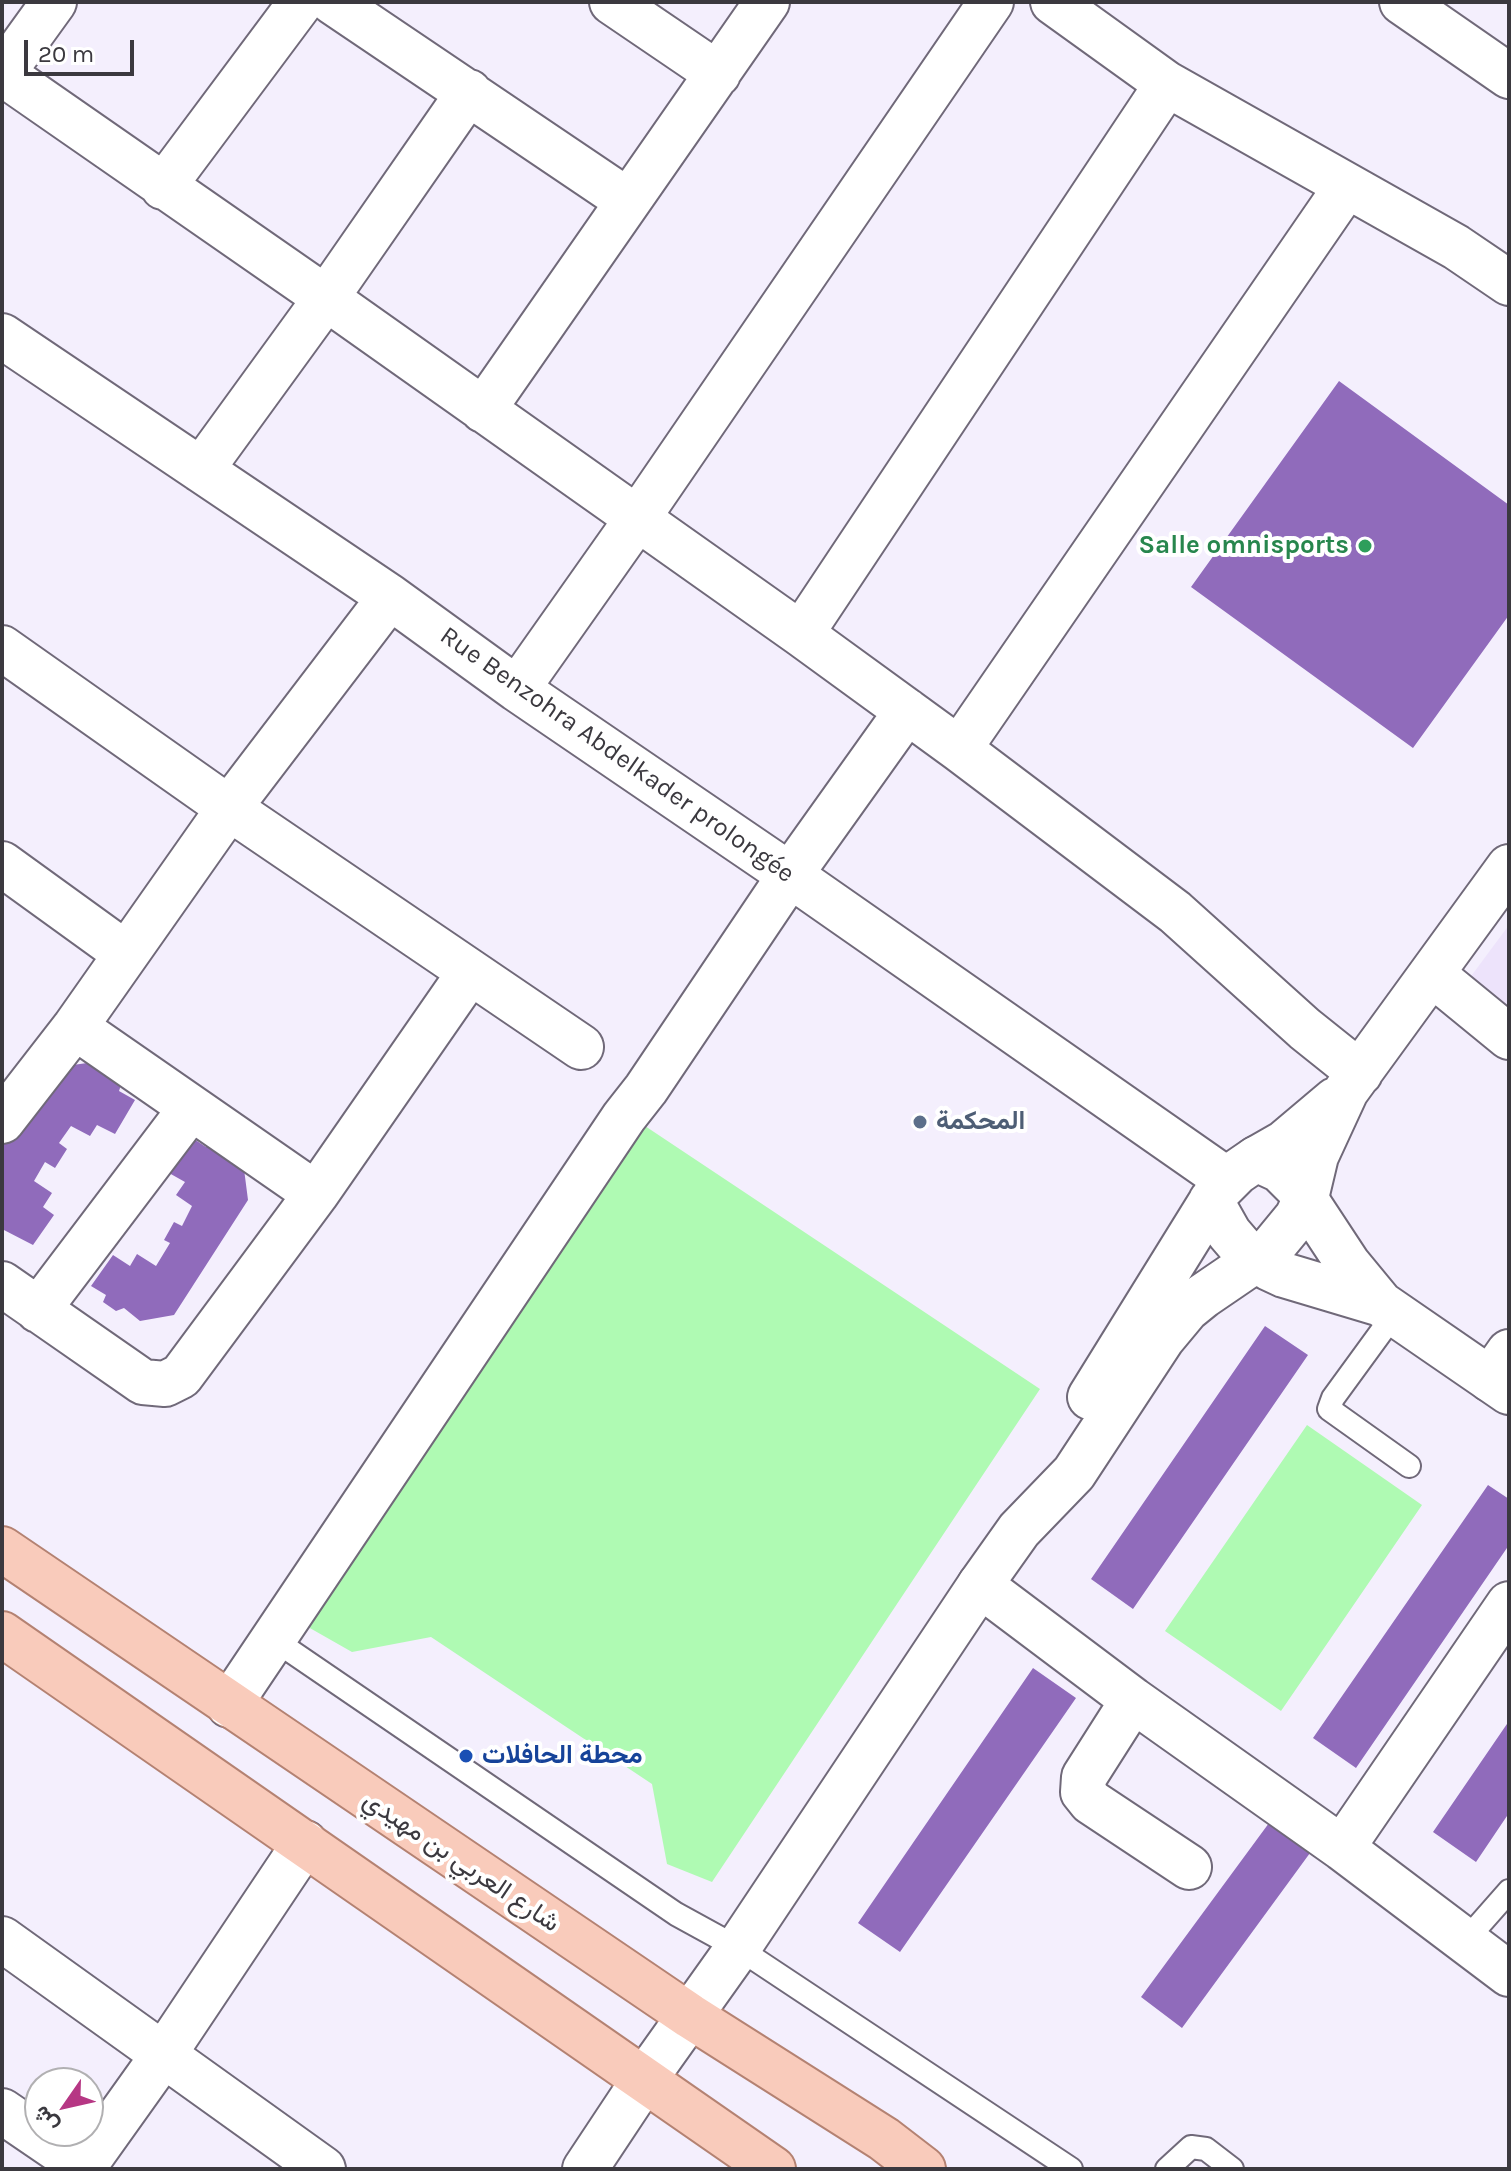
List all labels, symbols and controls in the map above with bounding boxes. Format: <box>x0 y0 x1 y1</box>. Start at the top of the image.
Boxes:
scale bar <box>28 24 138 74</box>
text: 20 m <box>38 40 94 68</box>
place label: Salle omnisports <box>1138 530 1349 562</box>
marker: Salle omnisports <box>1356 537 1374 555</box>
street label: Rue Benzohra Abdelkader prolongée <box>434 620 800 890</box>
place label: المحكمة <box>936 1106 1025 1138</box>
marker: المحكمة <box>911 1113 929 1131</box>
place label: محطة الحافلات <box>482 1740 643 1772</box>
marker: محطة الحافلات <box>457 1747 475 1765</box>
street label: شارع العربي بن مهيدي <box>357 1785 565 1939</box>
north arrow <box>24 2067 104 2147</box>
text: ش <box>28 2101 64 2138</box>

